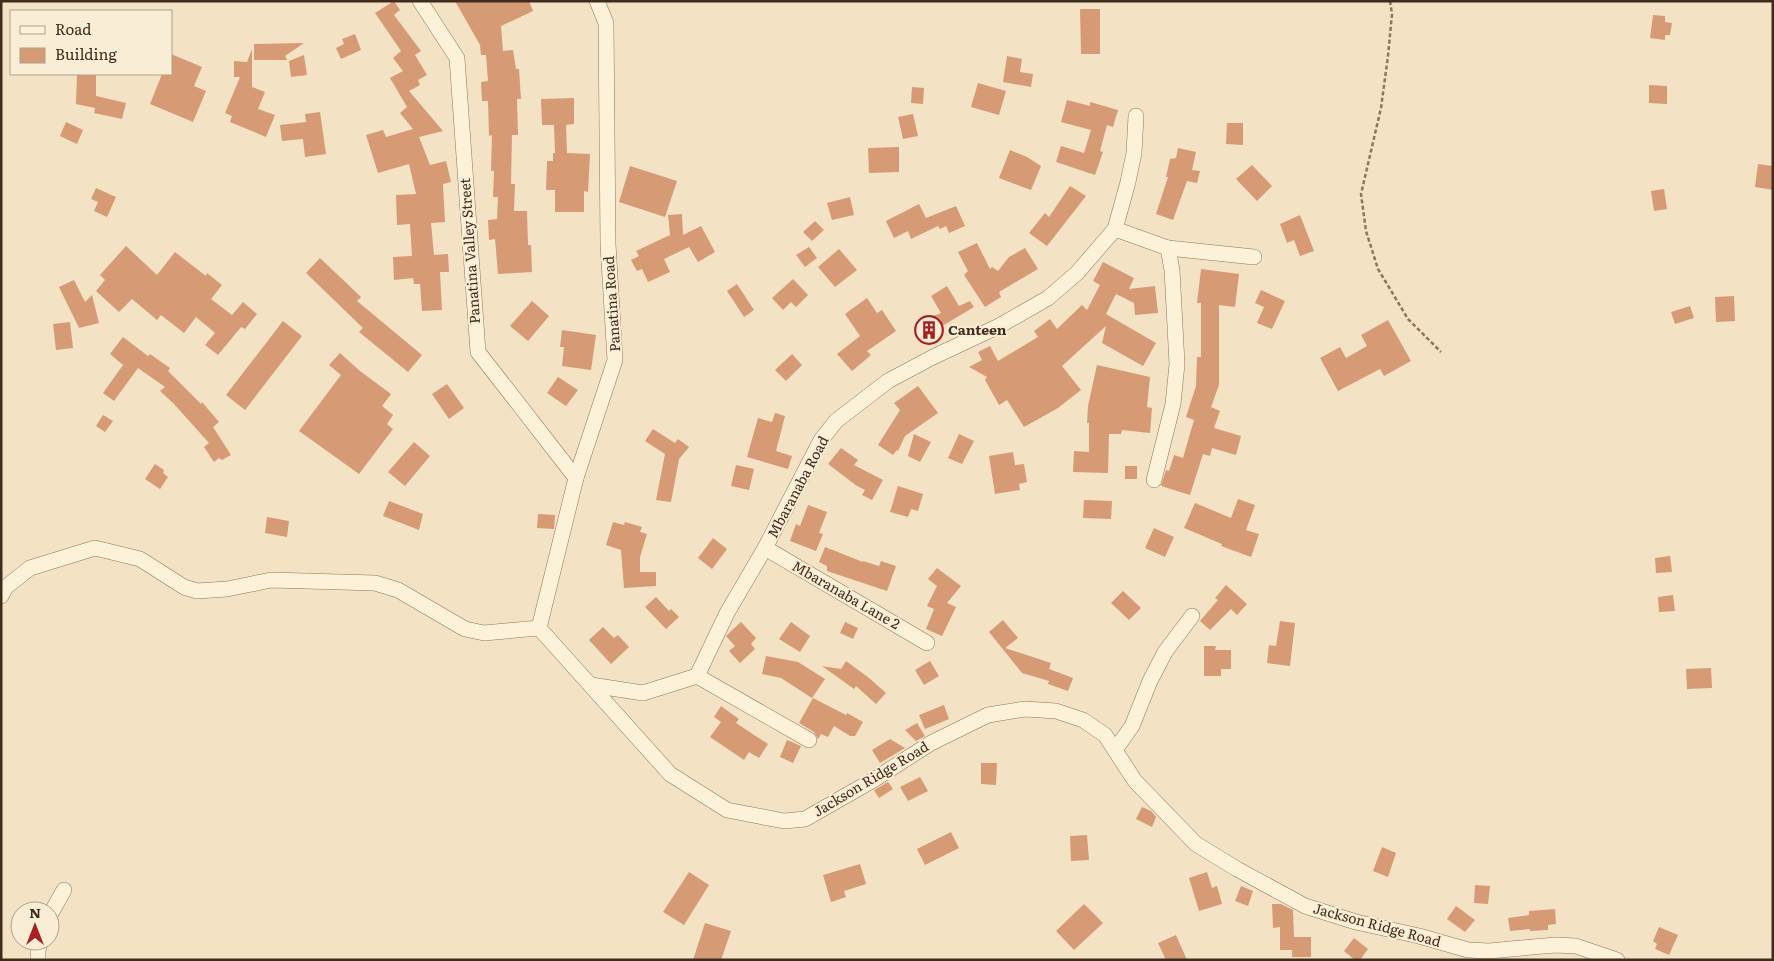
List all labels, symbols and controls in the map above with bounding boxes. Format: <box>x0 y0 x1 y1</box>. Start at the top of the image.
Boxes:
legend <box>10 10 172 75</box>
text: Road <box>55 17 91 40</box>
text: Building <box>55 42 117 65</box>
street label: Panatina Valley Street <box>454 177 484 325</box>
street label: Panatina Road <box>598 255 624 353</box>
building icon: Canteen <box>914 315 944 345</box>
place label: Canteen <box>948 319 1007 339</box>
street label: Mbaranaba Road <box>762 432 833 541</box>
street label: Mbaranaba Lane 2 <box>789 555 904 633</box>
street label: Jackson Ridge Road <box>809 735 932 821</box>
street label: Jackson Ridge Road <box>1311 897 1444 951</box>
north arrow <box>10 901 60 951</box>
text: N <box>29 902 41 922</box>

